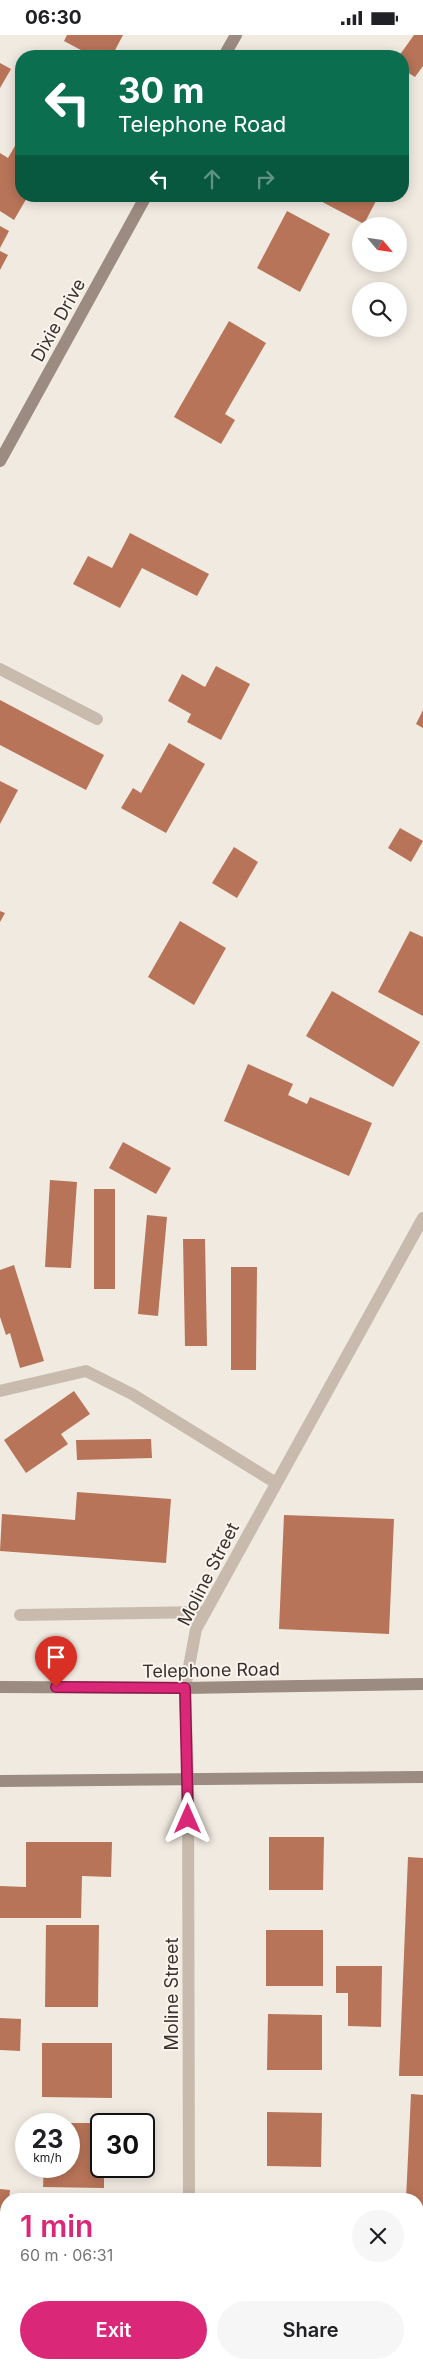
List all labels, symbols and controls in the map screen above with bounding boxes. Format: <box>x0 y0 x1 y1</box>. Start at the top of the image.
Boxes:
text: 06:30 <box>25 6 82 29</box>
text: 30 m <box>118 69 204 111</box>
icon: left <box>35 70 100 135</box>
text: Telephone Road <box>118 111 286 137</box>
icon: left <box>145 165 173 193</box>
icon: ahead <box>198 165 226 193</box>
icon: right <box>251 165 279 193</box>
north arrow <box>352 217 408 273</box>
map controls <box>352 217 407 337</box>
street label: Dixie Drive <box>27 275 89 365</box>
button: search <box>352 282 407 337</box>
street label: Moline Street <box>173 1519 243 1629</box>
pin <box>35 1636 77 1687</box>
icon: arrive <box>42 1643 70 1671</box>
street label: Telephone Road <box>142 1658 280 1682</box>
position arrow <box>161 1792 213 1844</box>
street label: Moline Street <box>161 1938 182 2050</box>
speed limit sign: 30 <box>90 2113 155 2178</box>
text: 23 <box>32 2124 63 2154</box>
text: km/h <box>33 2150 62 2165</box>
text: 1 min <box>20 2208 93 2244</box>
button: close <box>352 2210 404 2262</box>
text: 60 m · 06:31 <box>20 2245 113 2265</box>
button: Exit <box>20 2301 207 2359</box>
button: Share <box>217 2301 404 2359</box>

